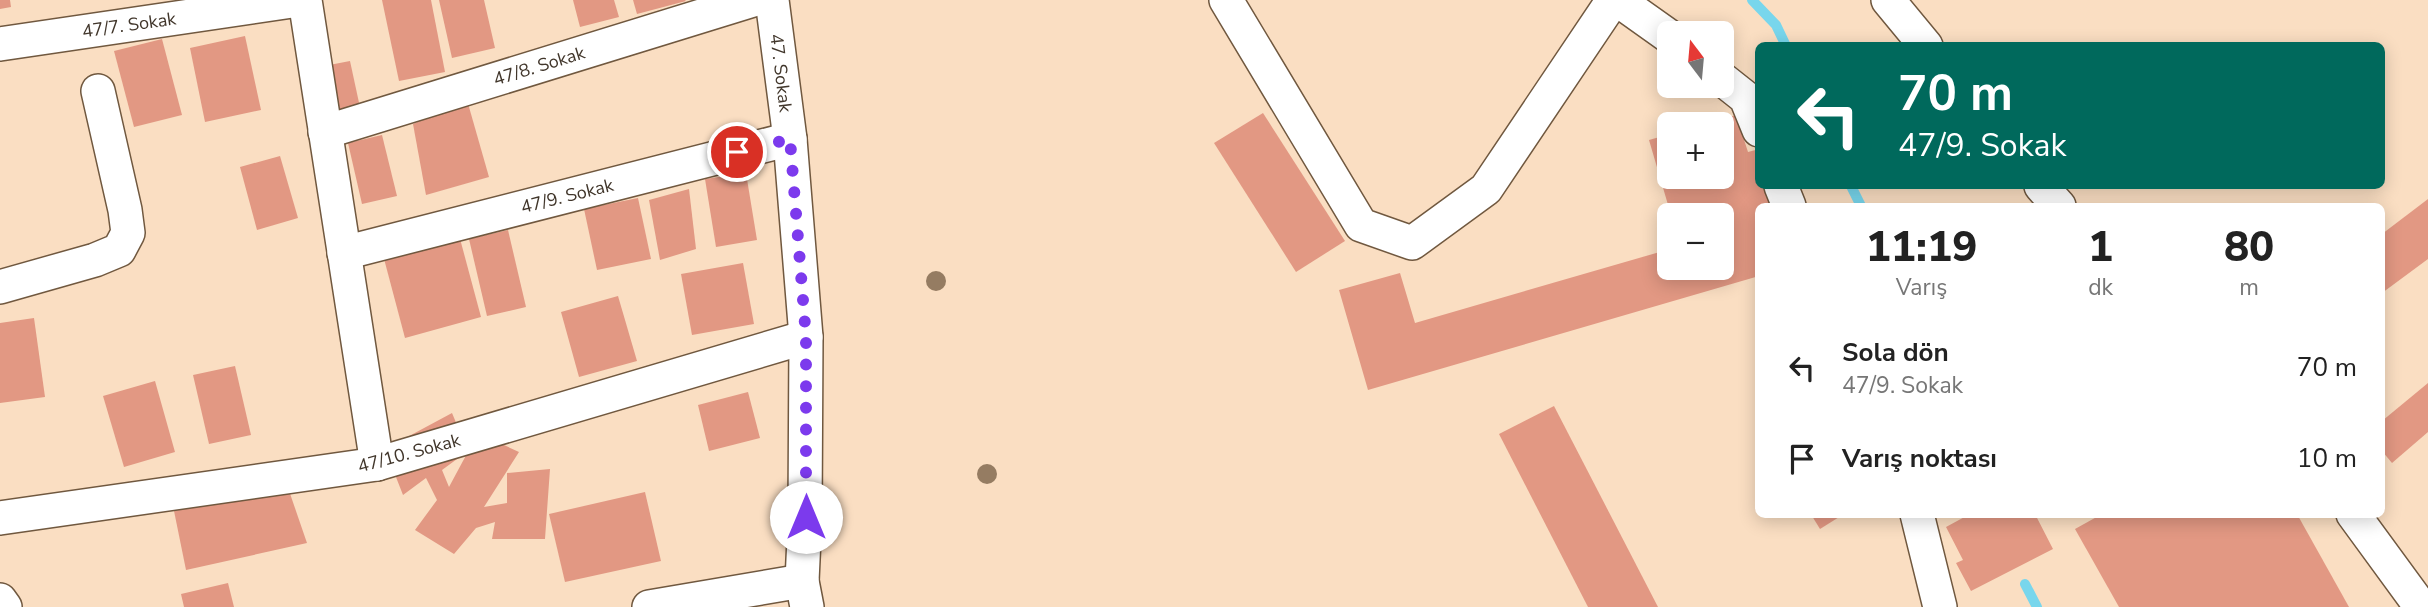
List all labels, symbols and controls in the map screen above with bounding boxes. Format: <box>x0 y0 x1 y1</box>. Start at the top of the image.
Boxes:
street label: 47/7. Sokak <box>80 6 179 43</box>
north arrow <box>1657 21 1734 98</box>
map controls <box>1657 21 1734 280</box>
street label: 47. Sokak <box>764 32 798 115</box>
street label: 47/8. Sokak <box>490 40 589 91</box>
text: 70 m <box>1898 60 2013 127</box>
icon: left <box>1783 70 1874 161</box>
button: + <box>1657 112 1734 189</box>
pin <box>707 122 767 182</box>
text: 47/9. Sokak <box>1898 124 2066 167</box>
icon: arrive <box>718 133 756 171</box>
street label: 47/9. Sokak <box>518 173 617 219</box>
button: − <box>1657 203 1734 280</box>
text: 11:19 <box>1866 219 1977 276</box>
text: 1 <box>2088 219 2113 276</box>
text: 80 <box>2224 219 2274 276</box>
text: Varış <box>1896 272 1947 303</box>
text: dk <box>2088 272 2113 303</box>
text: m <box>2239 272 2259 303</box>
text: Sola dön <box>1842 335 1949 370</box>
icon: left <box>1783 349 1821 387</box>
text: 70 m <box>2297 350 2357 385</box>
text: 47/9. Sokak <box>1842 370 1963 401</box>
street label: 47/10. Sokak <box>355 427 464 478</box>
icon: arrive <box>1783 440 1821 478</box>
text: Varış noktası <box>1842 441 1997 476</box>
text: 10 m <box>2297 441 2357 476</box>
position arrow <box>769 480 843 554</box>

